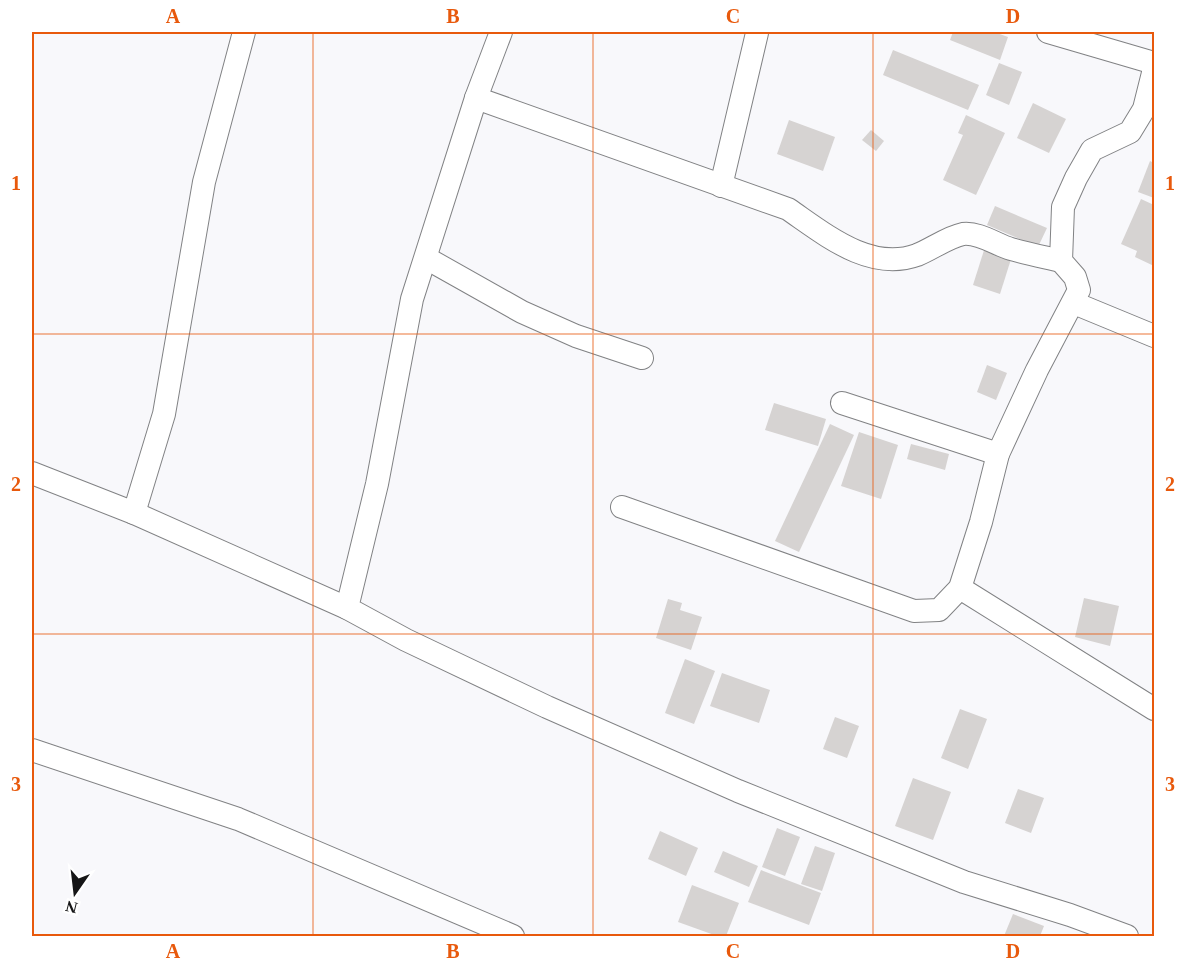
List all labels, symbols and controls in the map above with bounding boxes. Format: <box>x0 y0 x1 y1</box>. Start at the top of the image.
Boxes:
text: A <box>166 5 181 27</box>
text: B <box>446 5 460 27</box>
text: C <box>726 5 740 27</box>
text: D <box>1006 5 1020 27</box>
text: 1 <box>11 172 21 194</box>
text: 1 <box>1165 172 1175 194</box>
text: 2 <box>11 473 21 495</box>
text: 2 <box>1165 473 1175 495</box>
text: 3 <box>11 773 21 795</box>
text: 3 <box>1165 773 1175 795</box>
north arrow <box>45 863 105 923</box>
text: N <box>63 897 79 917</box>
text: A <box>166 940 181 962</box>
text: B <box>446 940 460 962</box>
text: C <box>726 940 740 962</box>
text: D <box>1006 940 1020 962</box>

